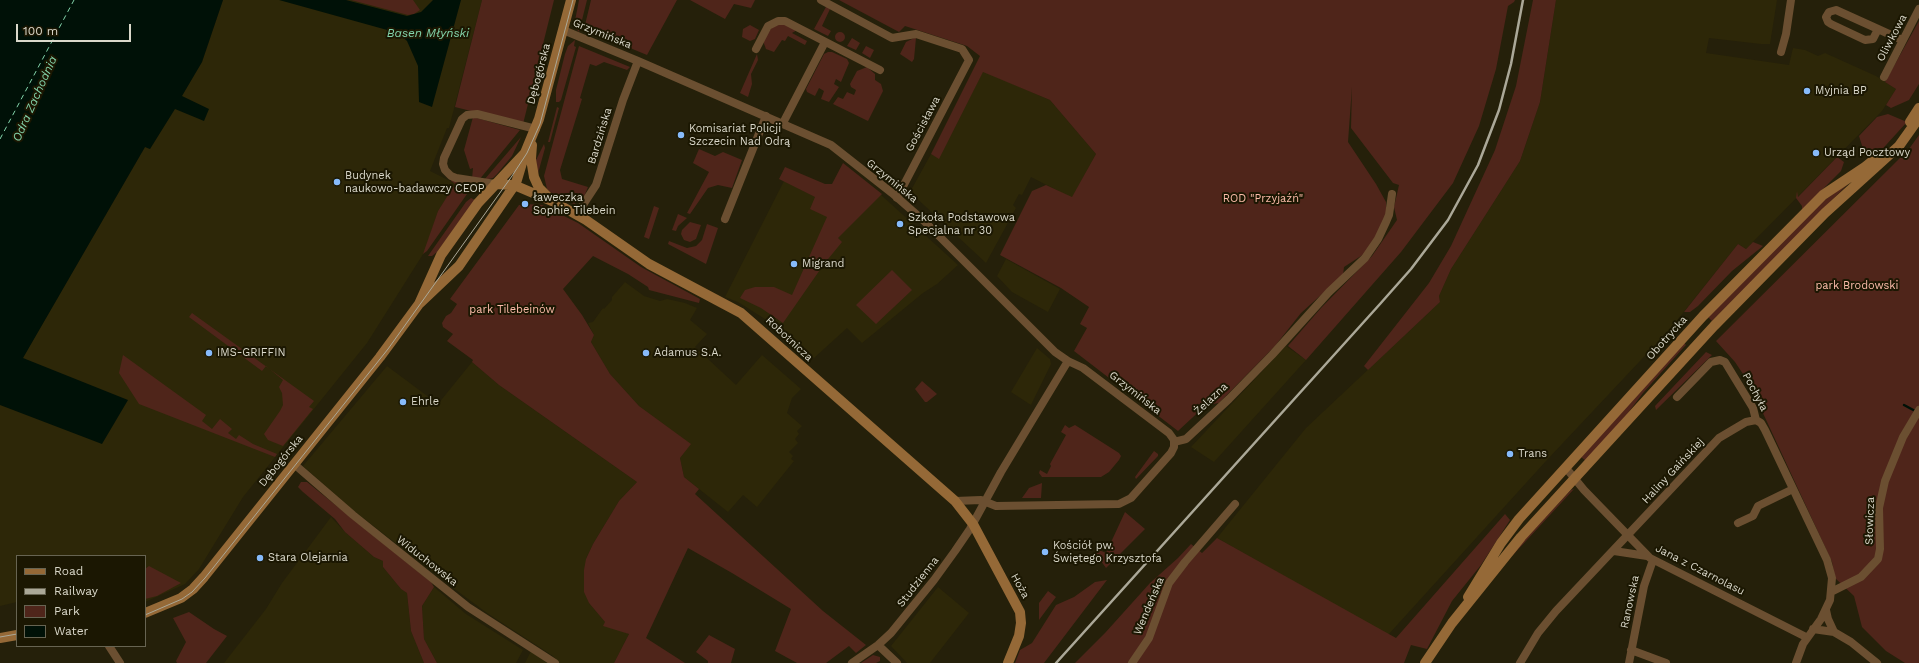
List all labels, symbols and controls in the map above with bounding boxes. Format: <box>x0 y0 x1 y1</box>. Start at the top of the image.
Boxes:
street label: Oliwkowa <box>1874 12 1910 64</box>
scale bar <box>18 16 133 42</box>
street label: Grzymińska <box>571 16 633 52</box>
text: 100 m <box>23 24 58 38</box>
water label: Basen Młyński <box>387 26 469 40</box>
street label: Dębogórska <box>525 42 553 106</box>
water label: Odra Zachodnia <box>10 54 60 144</box>
place label: Myjnia BP <box>1815 84 1867 98</box>
marker: Myjnia BP <box>1802 86 1812 96</box>
street label: Gościsława <box>903 94 943 154</box>
street label: Bardzińska <box>585 106 615 166</box>
place label: Komisariat Policji Szczecin Nad Odrą <box>689 122 790 148</box>
marker: Komisariat Policji Szczecin Nad Odrą <box>676 130 686 140</box>
place label: Urząd Pocztowy <box>1824 146 1910 160</box>
marker: Urząd Pocztowy <box>1811 148 1821 158</box>
street label: Grzymińska <box>864 156 920 206</box>
place label: Budynek naukowo-badawczy CEOP <box>345 169 484 195</box>
marker: Budynek naukowo-badawczy CEOP <box>332 177 342 187</box>
place label: ławeczka Sophie Tilebein <box>533 191 615 217</box>
park label: ROD "Przyjaźń" <box>1223 192 1303 206</box>
marker: ławeczka Sophie Tilebein <box>520 199 530 209</box>
place label: Szkoła Podstawowa Specjalna nr 30 <box>908 211 1015 237</box>
marker: Szkoła Podstawowa Specjalna nr 30 <box>895 219 905 229</box>
place label: Migrand <box>802 257 844 271</box>
marker: Migrand <box>789 259 799 269</box>
park label: park Brodowski <box>1815 279 1899 293</box>
park label: park Tilebeinów <box>469 303 555 317</box>
street label: Obotrycka <box>1644 313 1690 363</box>
street label: Robotnicza <box>763 314 815 364</box>
place label: IMS-GRIFFIN <box>217 346 286 360</box>
place label: Adamus S.A. <box>654 346 721 360</box>
marker: IMS-GRIFFIN <box>204 348 214 358</box>
marker: Adamus S.A. <box>641 348 651 358</box>
street label: Grzymińska <box>1106 369 1164 417</box>
street label: Pochyła <box>1739 370 1771 414</box>
street label: Żelazna <box>1191 380 1231 418</box>
place label: Ehrle <box>411 395 439 409</box>
marker: Ehrle <box>398 397 408 407</box>
street label: Dębogórska <box>256 433 306 489</box>
street label: Haliny Gaińskiej <box>1639 436 1707 506</box>
place label: Trans <box>1518 447 1547 461</box>
marker: Trans <box>1505 449 1515 459</box>
street label: Słowicza <box>1863 497 1877 545</box>
street label: Widuchowska <box>394 533 460 589</box>
place label: Kościół pw. Świętego Krzysztofa <box>1053 539 1162 565</box>
street label: Jana z Czarnolasu <box>1653 542 1747 598</box>
marker: Kościół pw. Świętego Krzysztofa <box>1040 547 1050 557</box>
place label: Stara Olejarnia <box>268 551 348 565</box>
marker: Stara Olejarnia <box>255 553 265 563</box>
street label: Studzienna <box>894 554 942 610</box>
legend <box>16 555 146 647</box>
text: Road <box>54 564 83 578</box>
street label: Hoża <box>1008 571 1032 601</box>
street label: Ranowska <box>1618 574 1642 630</box>
street label: Wendeńska <box>1131 575 1167 637</box>
text: Railway <box>54 584 98 598</box>
text: Park <box>54 604 80 618</box>
text: Water <box>54 624 88 638</box>

